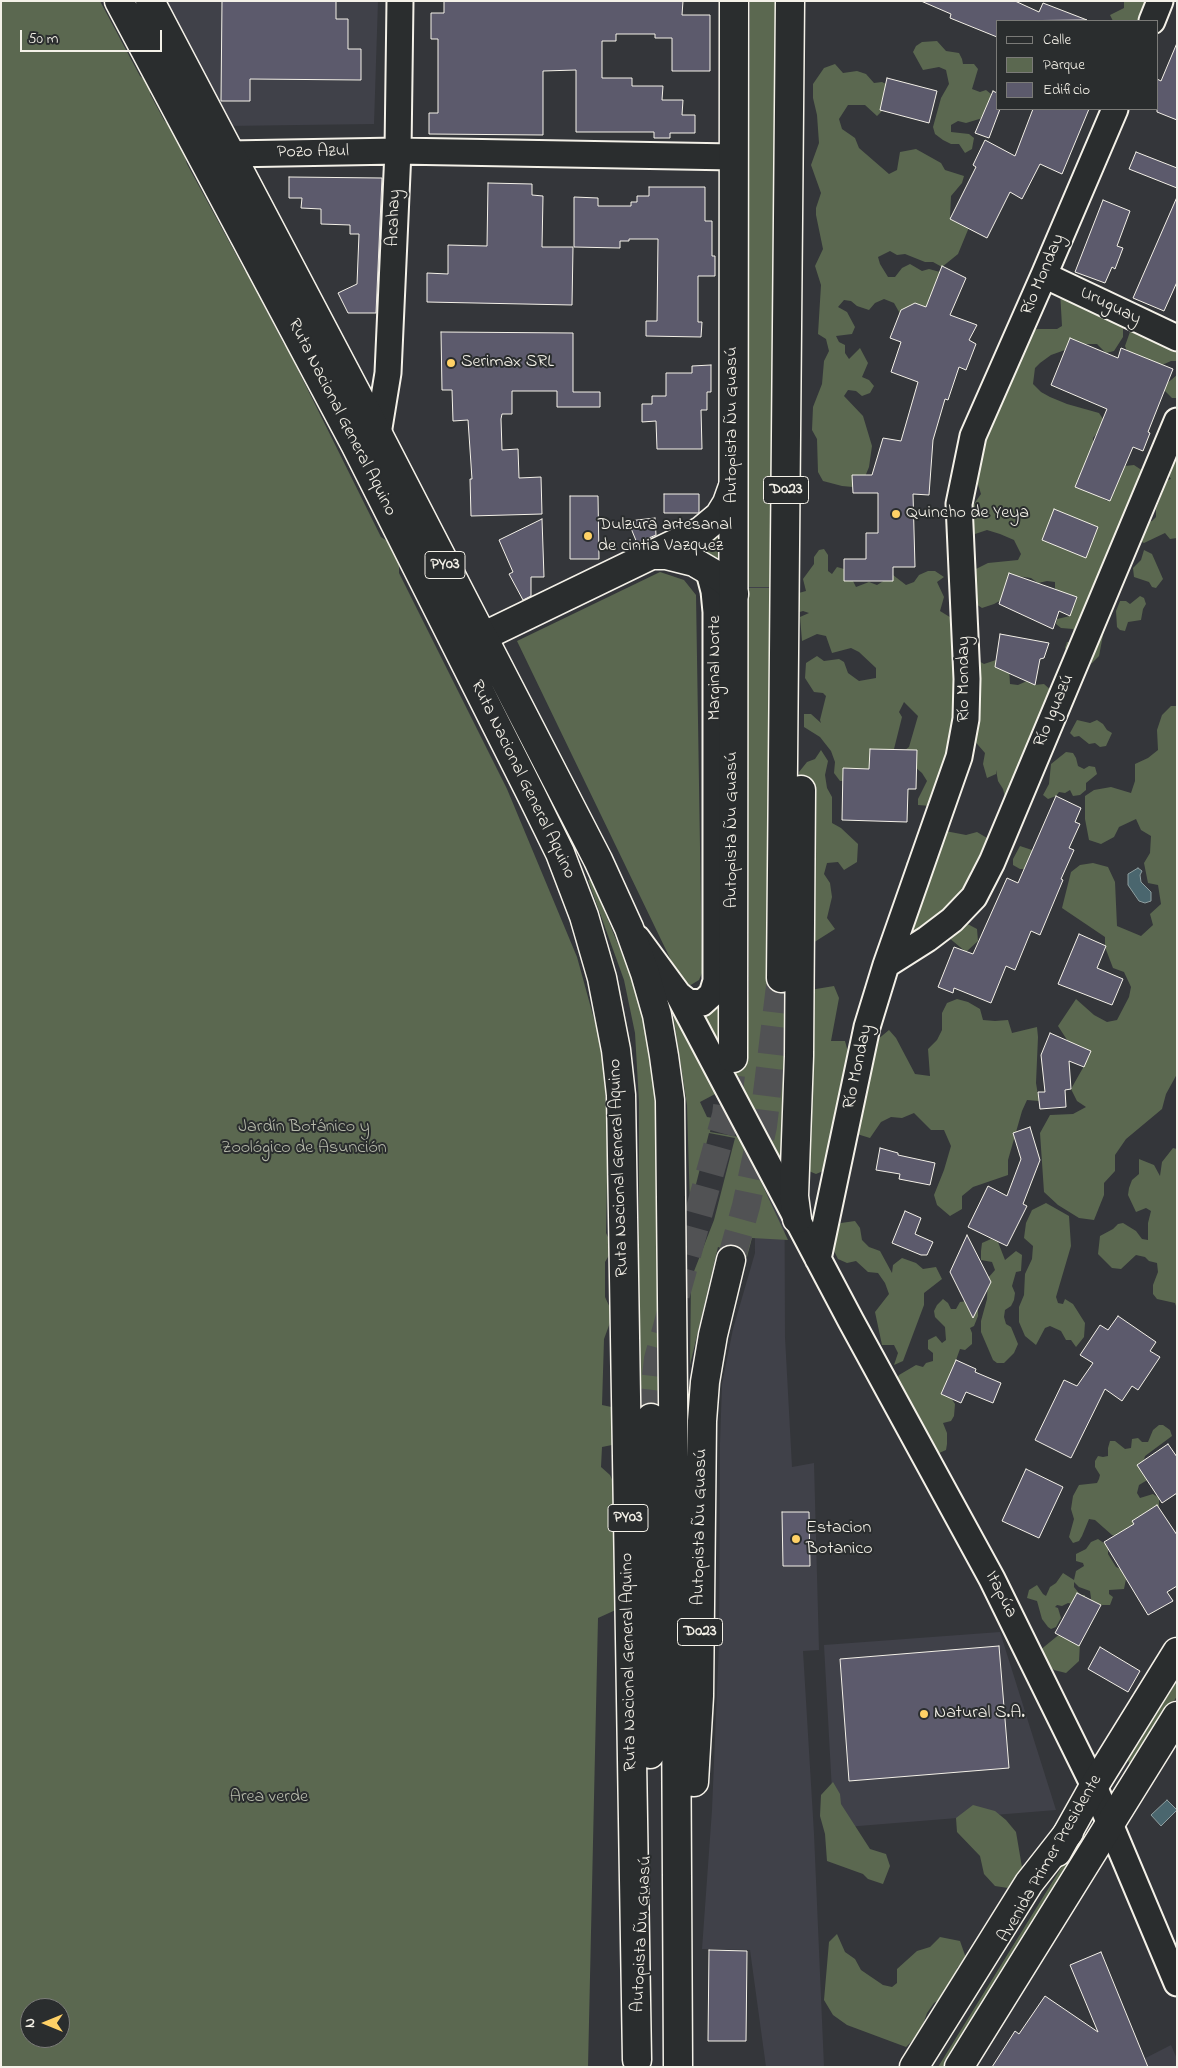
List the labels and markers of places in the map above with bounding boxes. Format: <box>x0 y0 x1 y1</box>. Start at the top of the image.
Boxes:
place label: Serimax SRL <box>461 352 554 374</box>
marker: Serimax SRL <box>445 357 457 369</box>
place label: Quincho de Yeya <box>906 503 1029 525</box>
marker: Quincho de Yeya <box>890 508 902 520</box>
place label: Dulzura artesanal de cintia Vazquez <box>598 515 732 558</box>
marker: Dulzura artesanal de cintia Vazquez <box>582 530 594 542</box>
place label: Estacion Botanico <box>806 1518 873 1560</box>
marker: Estacion Botanico <box>790 1533 802 1545</box>
place label: Natural S.A. <box>934 1703 1025 1725</box>
marker: Natural S.A. <box>918 1708 930 1720</box>

